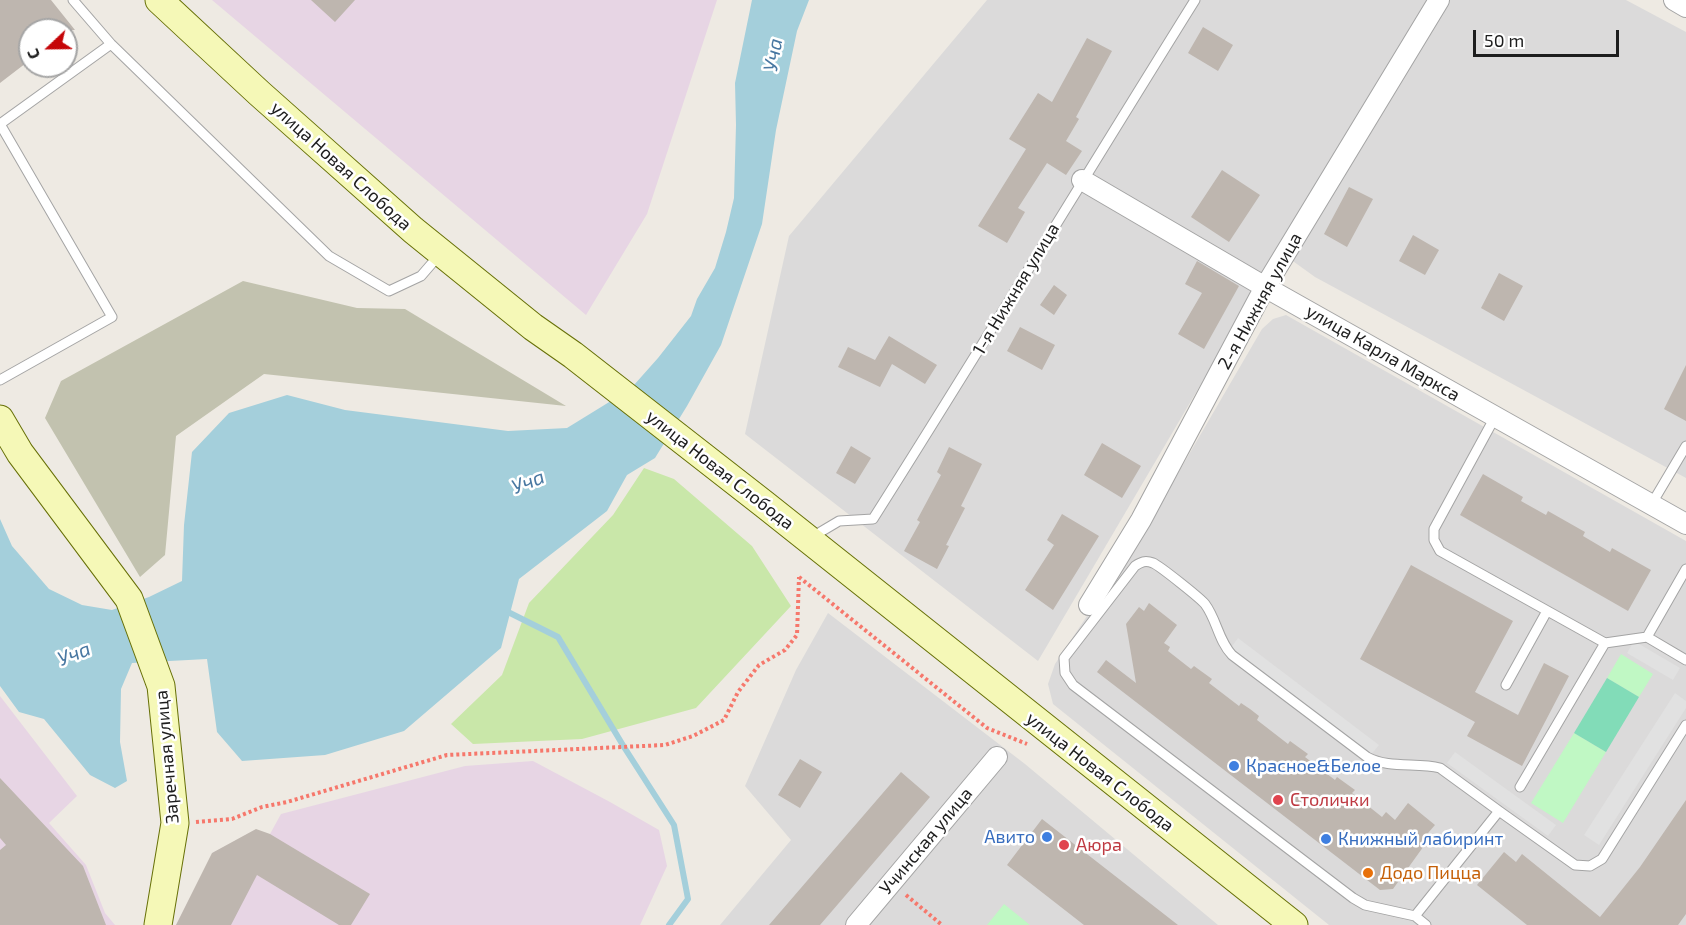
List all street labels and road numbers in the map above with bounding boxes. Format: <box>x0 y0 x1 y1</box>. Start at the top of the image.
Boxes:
street label: улица Новая Слобода <box>266 97 416 235</box>
street label: 1-я Нижняя улица <box>968 219 1064 359</box>
street label: 2-я Нижняя улица <box>1213 229 1307 373</box>
street label: улица Карла Маркса <box>1302 300 1464 406</box>
street label: улица Новая Слобода <box>642 406 798 534</box>
street label: Заречная улица <box>150 689 184 825</box>
street label: улица Новая Слобода <box>1022 708 1178 836</box>
street label: Учинская улица <box>875 783 977 899</box>

